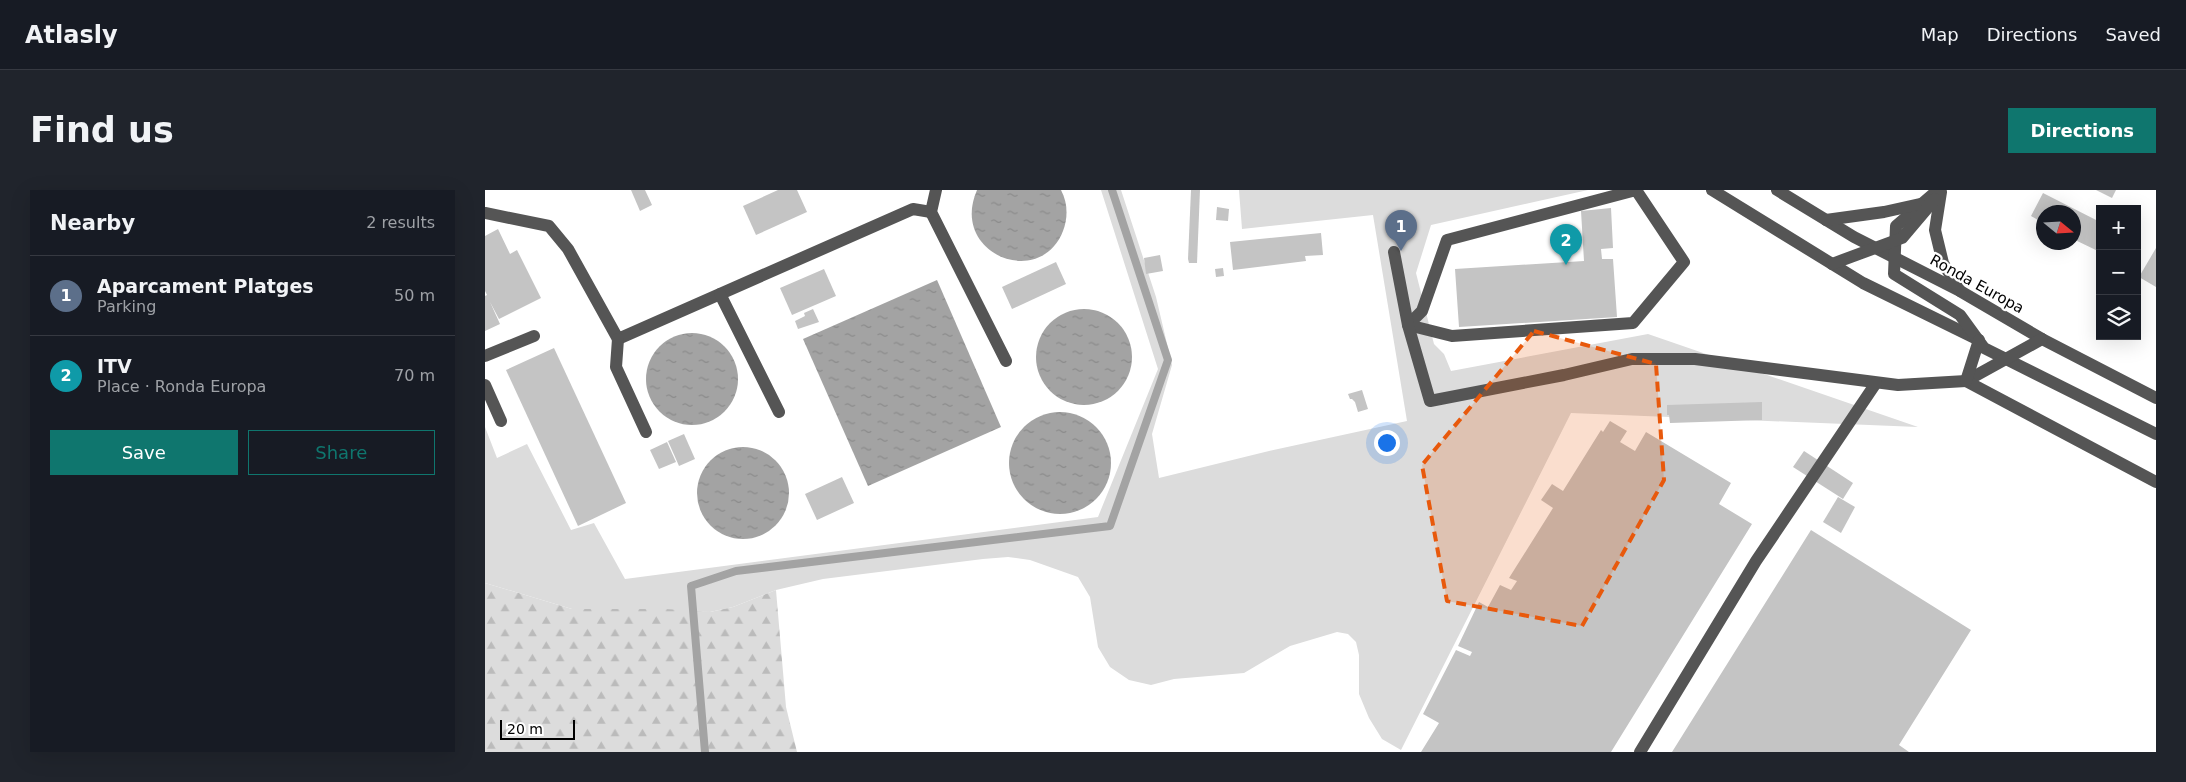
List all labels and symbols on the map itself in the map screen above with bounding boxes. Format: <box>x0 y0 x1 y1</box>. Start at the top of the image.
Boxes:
north arrow <box>2036 205 2081 250</box>
pin: 1 <box>1385 210 1417 251</box>
pin: 2 <box>1550 224 1582 265</box>
street label: Ronda Europa <box>1927 251 2027 317</box>
your location <box>1374 430 1400 456</box>
scale bar <box>500 717 575 740</box>

